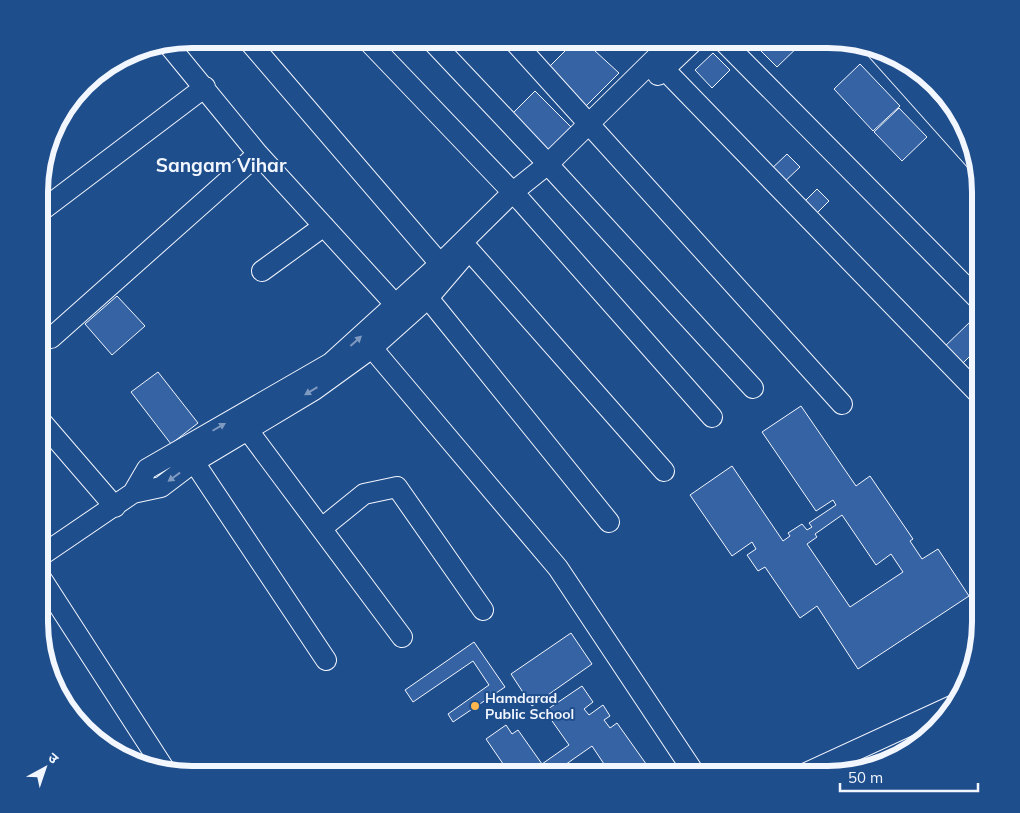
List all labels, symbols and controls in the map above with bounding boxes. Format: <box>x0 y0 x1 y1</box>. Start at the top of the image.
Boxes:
district label: Sangam Vihar <box>156 153 287 177</box>
one-way arrow <box>350 335 363 346</box>
one-way arrow <box>305 386 318 396</box>
one-way arrow <box>212 423 227 431</box>
one-way arrow <box>168 472 181 483</box>
place label: Hamdarad Public School <box>485 689 574 723</box>
marker: Hamdarad Public School <box>469 700 481 712</box>
north arrow <box>20 743 70 793</box>
text: उ <box>44 749 63 768</box>
scale bar <box>840 760 978 792</box>
text: 50 m <box>848 768 883 787</box>

